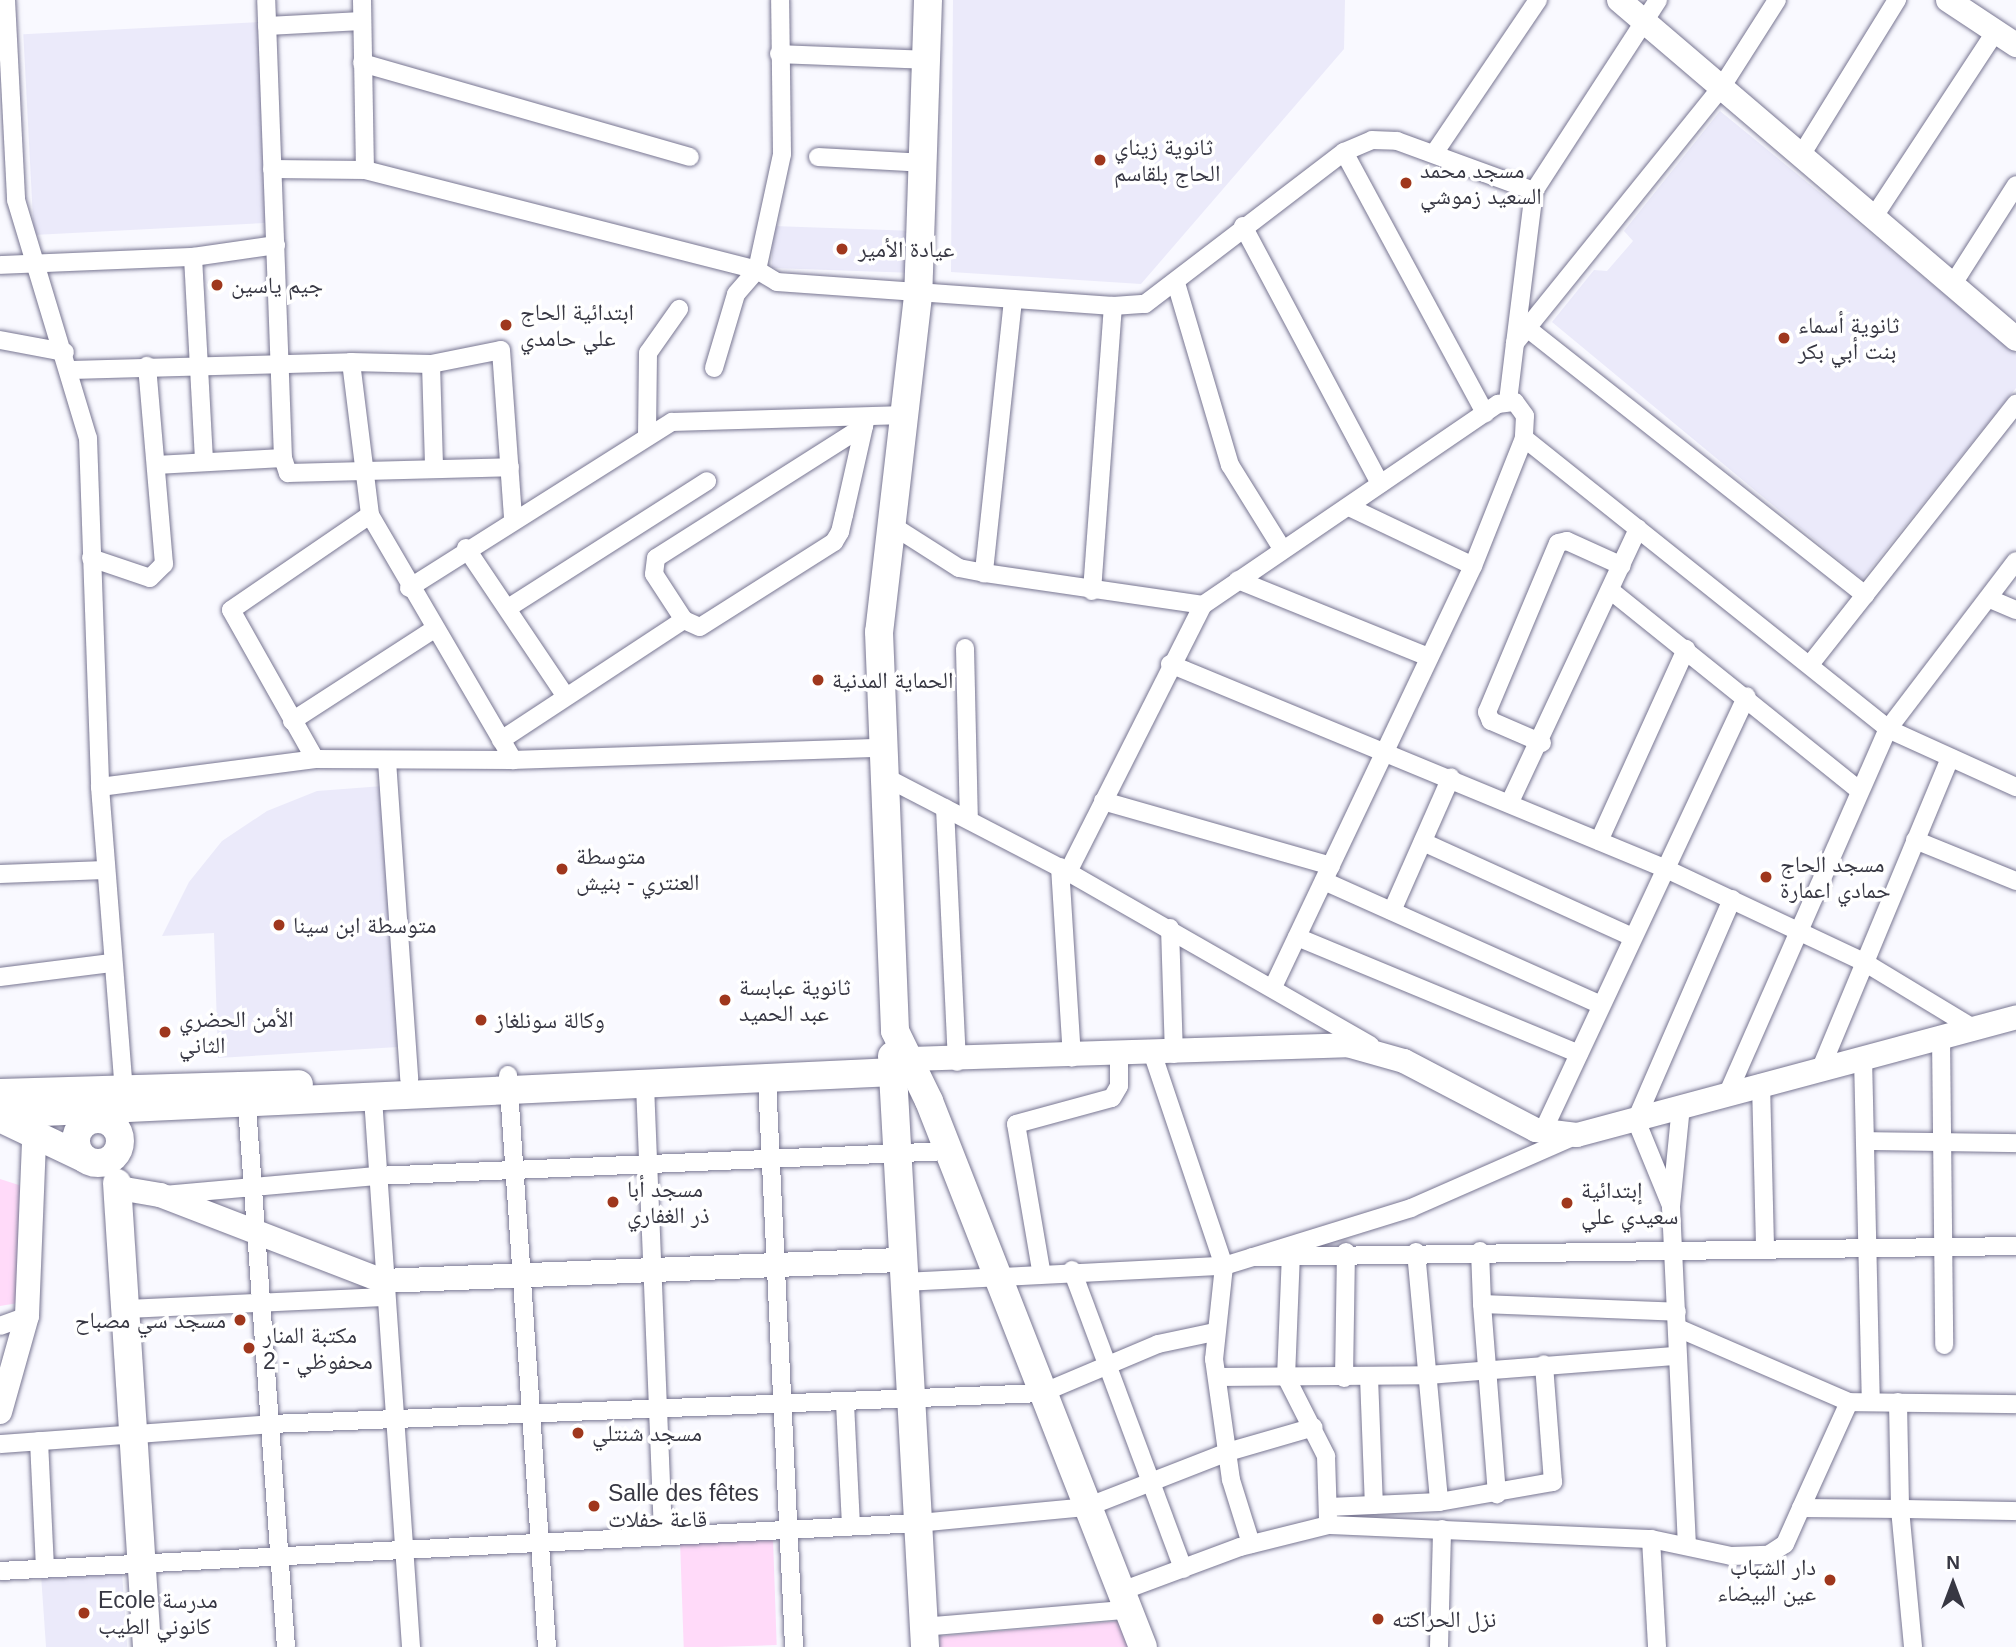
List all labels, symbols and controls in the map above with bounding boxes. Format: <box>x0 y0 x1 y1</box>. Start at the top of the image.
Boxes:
place label: ثانوية زيناي الحاج بلقاسم <box>1114 133 1220 187</box>
marker: ثانوية زيناي الحاج بلقاسم <box>1092 152 1108 168</box>
place label: مسجد محمد السعيد زموشي <box>1420 156 1542 210</box>
marker: مسجد محمد السعيد زموشي <box>1398 175 1414 191</box>
place label: عيادة الأمير <box>858 235 954 263</box>
marker: عيادة الأمير <box>832 239 852 259</box>
place label: جيم ياسين <box>231 271 323 299</box>
marker: جيم ياسين <box>209 277 225 293</box>
place label: ابتدائية الحاج علي حامدي <box>520 298 634 352</box>
place label: ثانوية أسماء بنت أبي بكر <box>1798 311 1899 365</box>
marker: ابتدائية الحاج علي حامدي <box>498 317 514 333</box>
marker: ثانوية أسماء بنت أبي بكر <box>1776 330 1792 346</box>
place label: الحماية المدنية <box>832 666 953 694</box>
marker: الحماية المدنية <box>810 672 826 688</box>
place label: متوسطة العنتري - بنيش <box>576 842 700 896</box>
place label: مسجد الحاج حمادي اعمارة <box>1780 850 1891 904</box>
marker: متوسطة العنتري - بنيش <box>554 861 570 877</box>
marker: مسجد الحاج حمادي اعمارة <box>1758 869 1774 885</box>
place label: متوسطة ابن سينا <box>293 911 437 939</box>
marker: متوسطة ابن سينا <box>271 917 287 933</box>
place label: ثانوية عبابسة عبد الحميد <box>739 973 851 1027</box>
marker: ثانوية عبابسة عبد الحميد <box>717 992 733 1008</box>
place label: الأمن الحضري الثاني <box>179 1005 294 1059</box>
place label: وكالة سونلغاز <box>495 1006 605 1034</box>
marker: وكالة سونلغاز <box>473 1012 489 1028</box>
marker: الأمن الحضري الثاني <box>157 1024 173 1040</box>
place label: مسجد أبا ذر الغفاري <box>627 1175 709 1229</box>
place label: إبتدائية سعيدي علي <box>1581 1176 1678 1230</box>
marker: مسجد أبا ذر الغفاري <box>605 1194 621 1210</box>
marker: إبتدائية سعيدي علي <box>1559 1195 1575 1211</box>
place label: مسجد سي مصباح <box>75 1306 226 1334</box>
marker: مسجد سي مصباح <box>232 1312 248 1328</box>
place label: مكتبة المنار 2 - محفوظي <box>263 1321 373 1375</box>
marker: مكتبة المنار 2 - محفوظي <box>241 1340 257 1356</box>
place label: مسجد شنتلي <box>592 1419 702 1447</box>
marker: مسجد شنتلي <box>570 1425 586 1441</box>
place label: Salle des fêtes قاعة حفلات <box>608 1479 759 1533</box>
marker: Salle des fêtes قاعة حفلات <box>586 1498 602 1514</box>
north arrow <box>1918 1549 1988 1619</box>
text: N <box>1946 1552 1960 1573</box>
place label: دار الشباب عين البيضاء <box>1717 1553 1816 1607</box>
marker: دار الشباب عين البيضاء <box>1822 1572 1838 1588</box>
place label: Ecole مدرسة كانوني الطيب <box>98 1586 218 1640</box>
marker: Ecole مدرسة كانوني الطيب <box>76 1605 92 1621</box>
place label: نزل الحراكته <box>1392 1605 1496 1633</box>
marker: نزل الحراكته <box>1370 1611 1386 1627</box>

